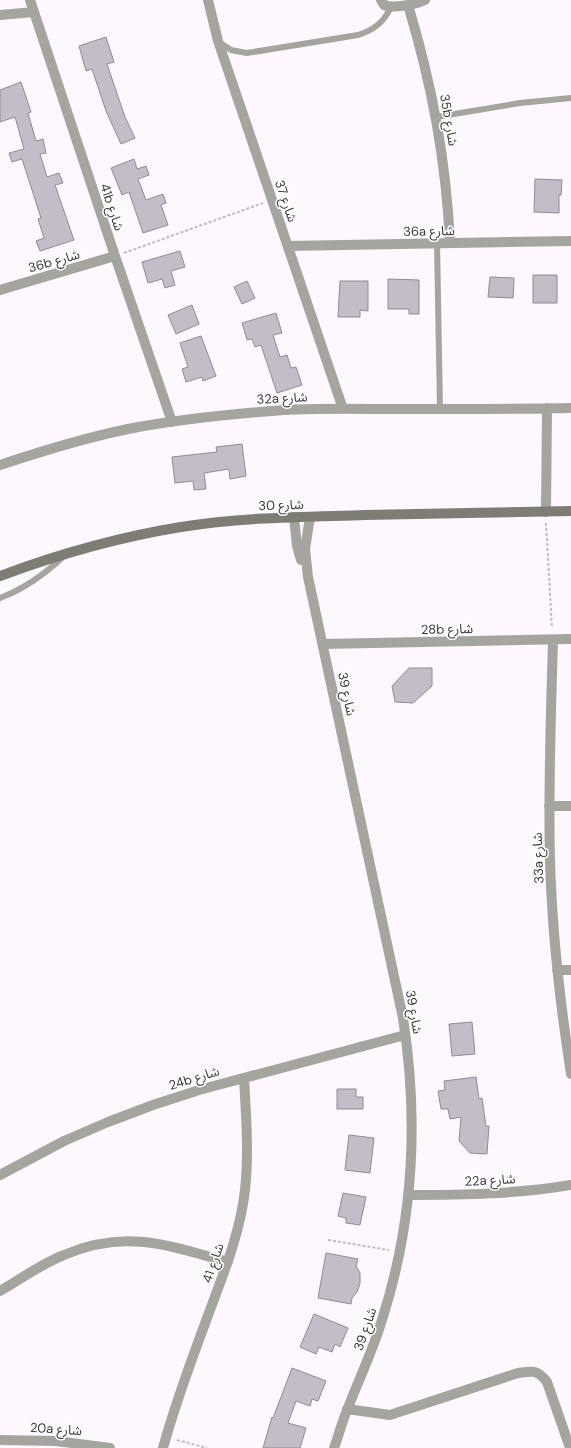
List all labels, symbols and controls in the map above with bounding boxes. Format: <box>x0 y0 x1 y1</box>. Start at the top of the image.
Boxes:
street label: 35b شارع <box>434 93 462 148</box>
street label: شارع 37 <box>269 178 301 225</box>
street label: 41b شارع <box>94 181 128 233</box>
street label: 36a شارع <box>403 222 455 242</box>
street label: 36b شارع <box>26 246 82 278</box>
street label: 32a شارع <box>256 388 308 410</box>
street label: شارع 30 <box>258 496 304 516</box>
street label: 28b شارع <box>421 620 473 640</box>
street label: شارع 39 <box>332 671 360 718</box>
street label: 33a شارع <box>529 832 549 884</box>
street label: شارع 39 <box>400 989 426 1036</box>
street label: 24b شارع <box>167 1062 222 1096</box>
street label: 22a شارع <box>464 1170 516 1192</box>
street label: شارع 41 <box>198 1241 230 1286</box>
street label: شارع 39 <box>350 1305 382 1353</box>
street label: 20a شارع <box>29 1419 83 1441</box>

